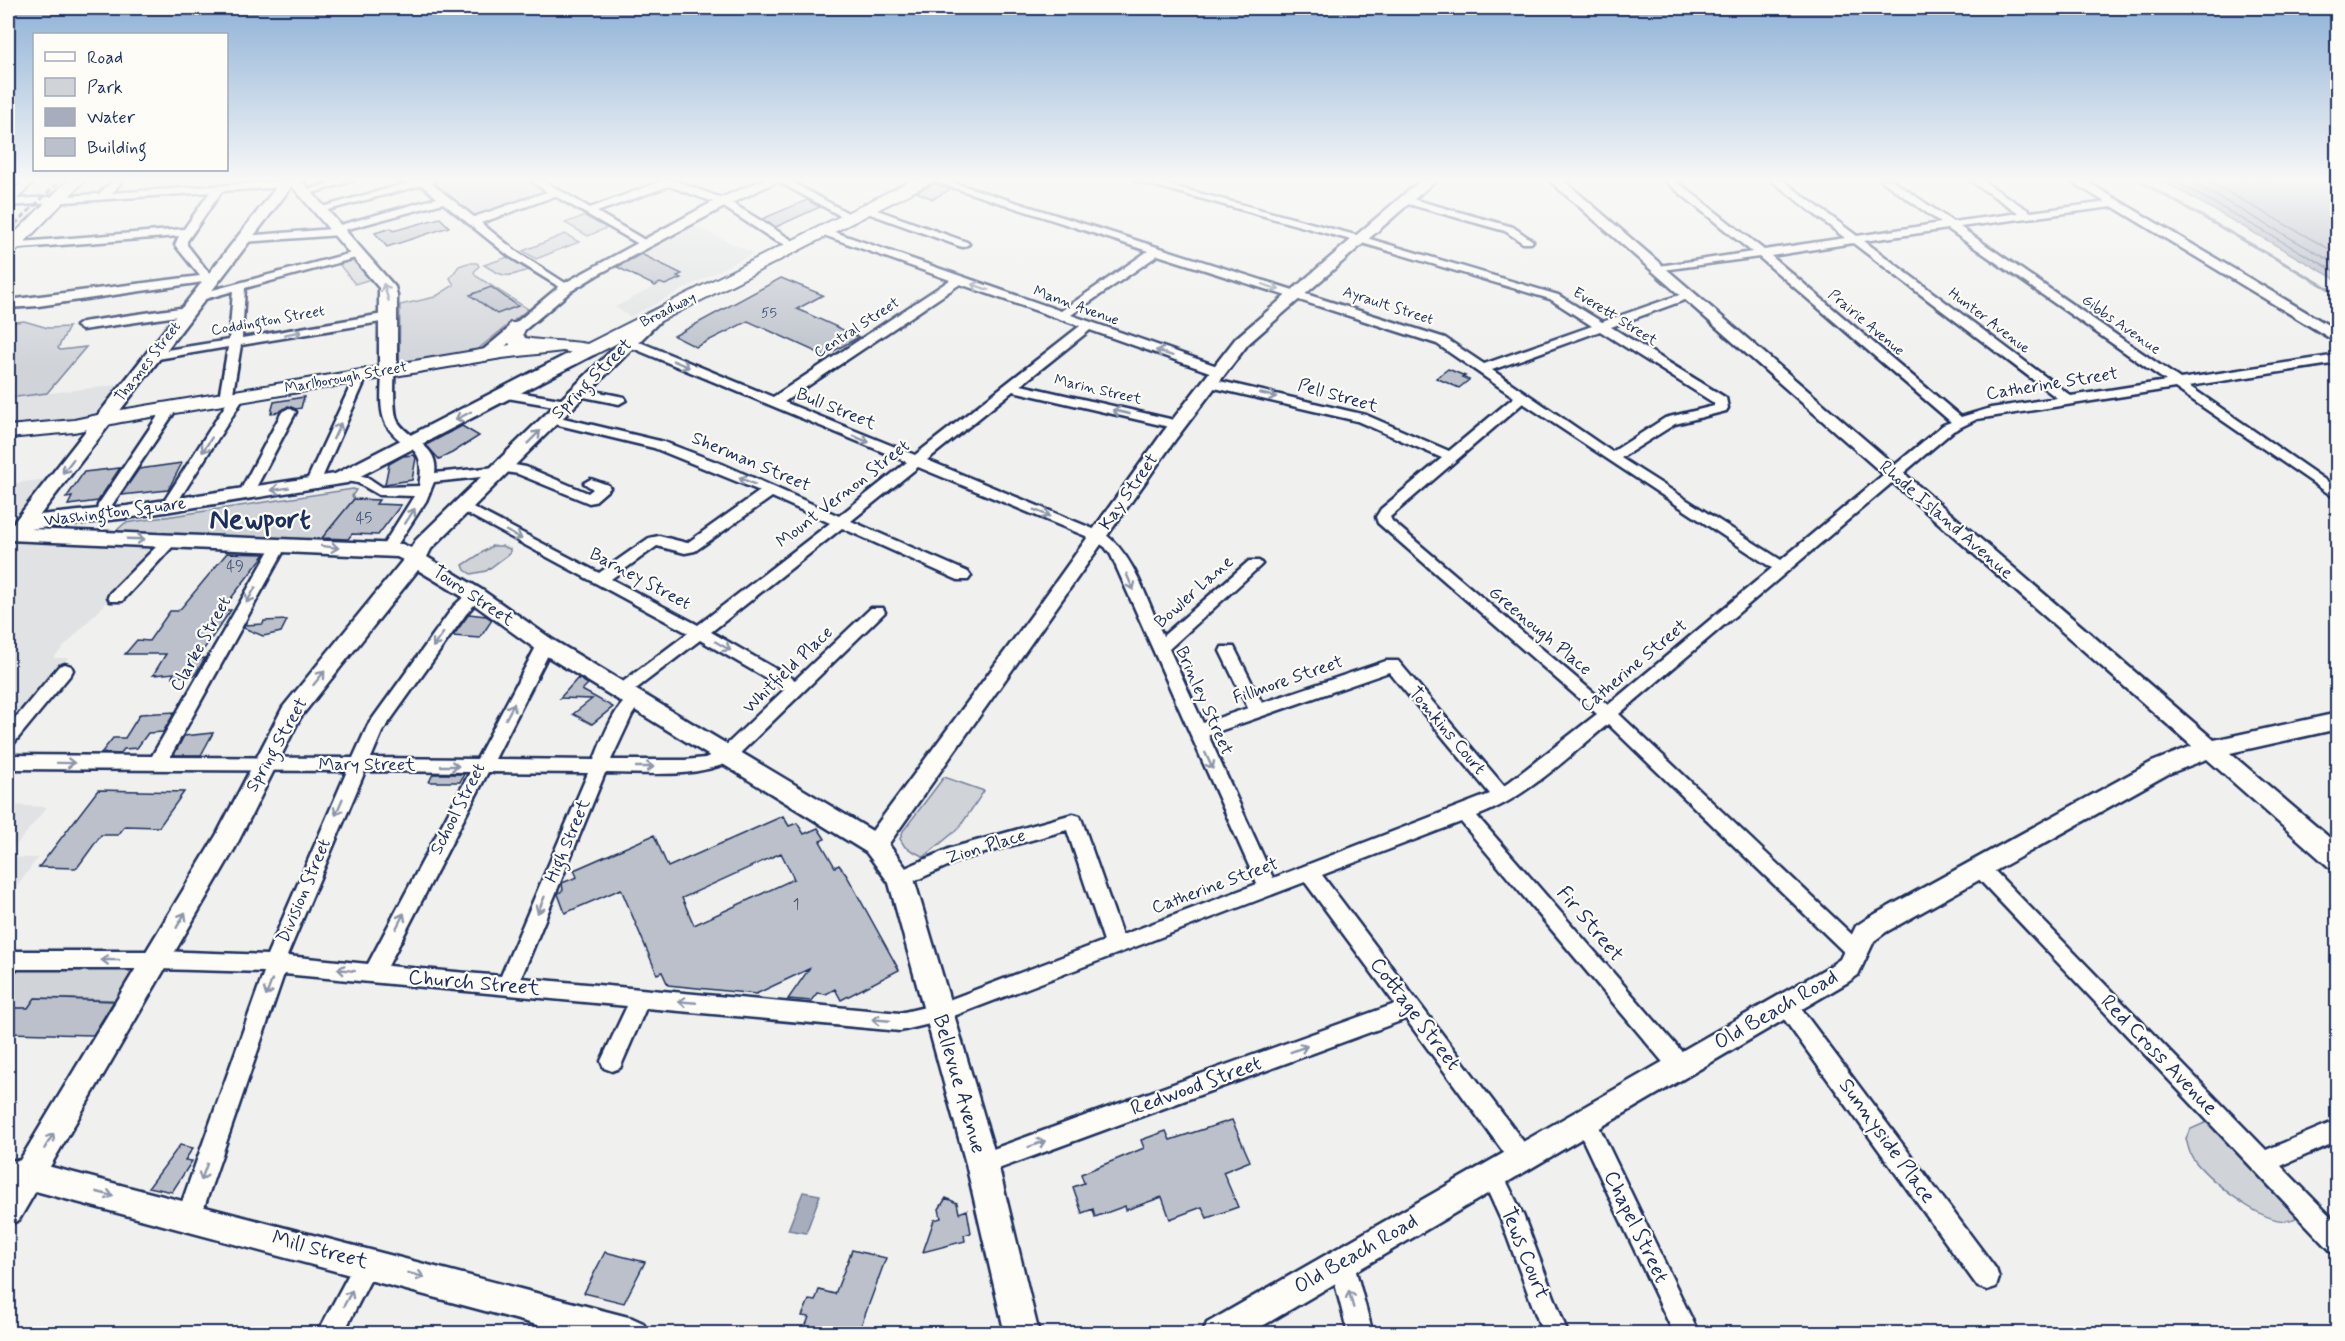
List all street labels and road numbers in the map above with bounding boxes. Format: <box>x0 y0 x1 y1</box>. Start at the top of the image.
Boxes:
street label: Mann Avenue <box>1030 281 1122 331</box>
street label: Ayrault Street <box>1340 282 1436 330</box>
street label: Everett Street <box>1569 283 1661 351</box>
street label: Hunter Avenue <box>1944 284 2034 358</box>
street label: Prairie Avenue <box>1824 285 1909 361</box>
street label: Broadway <box>637 287 699 333</box>
street label: Gibbs Avenue <box>2078 290 2164 360</box>
street label: Central Street <box>810 293 904 363</box>
street label: Coddington Street <box>210 301 327 342</box>
street label: Thames Street <box>110 317 186 406</box>
street label: Spring Street <box>546 333 639 426</box>
street label: Marlborough Street <box>283 357 409 399</box>
street label: Catherine Street <box>1984 362 2120 406</box>
street label: Marin Street <box>1052 370 1144 410</box>
street label: Pell Street <box>1295 373 1381 419</box>
street label: Bull Street <box>793 382 880 436</box>
street label: Sherman Street <box>688 426 814 498</box>
street label: Mount Vernon Street <box>771 434 915 554</box>
street label: Kay Street <box>1094 449 1164 535</box>
street label: Rhode Island Avenue <box>1874 455 2018 585</box>
street label: Washington Square <box>42 491 188 535</box>
street label: Barney Street <box>585 542 695 616</box>
street label: Bowler Lane <box>1149 550 1239 634</box>
street label: Touro Street <box>428 560 519 632</box>
street label: Greenough Place <box>1483 581 1597 681</box>
street label: Clarke Street <box>165 592 237 696</box>
street label: Catherine Street <box>1575 614 1693 718</box>
street label: Whitfield Place <box>738 621 838 719</box>
street label: Brinley Street <box>1169 643 1239 759</box>
street label: Fillmore Street <box>1230 650 1346 710</box>
street label: Tomkins Court <box>1403 682 1491 780</box>
street label: Spring Street <box>240 693 315 798</box>
street label: Mary Street <box>318 753 416 777</box>
street label: School Street <box>425 759 491 859</box>
street label: High Street <box>540 795 598 887</box>
street label: Zion Place <box>943 824 1029 870</box>
street label: Division Street <box>271 835 337 947</box>
street label: Catherine Street <box>1148 852 1282 920</box>
street label: Fir Street <box>1550 880 1630 968</box>
street label: Cottage Street <box>1363 952 1467 1077</box>
street label: Church Street <box>407 963 542 1003</box>
street label: Old Beach Road <box>1709 963 1843 1057</box>
street label: Red Cross Avenue <box>2094 989 2224 1121</box>
street label: Bellevue Avenue <box>926 1011 992 1157</box>
street label: Redwood Street <box>1127 1049 1266 1123</box>
street label: Sunnyside Place <box>1832 1073 1942 1209</box>
street label: Chapel Street <box>1597 1166 1675 1288</box>
street label: Tews Court <box>1494 1203 1556 1303</box>
street label: Old Beach Road <box>1289 1207 1423 1301</box>
street label: Mill Street <box>269 1224 372 1276</box>

